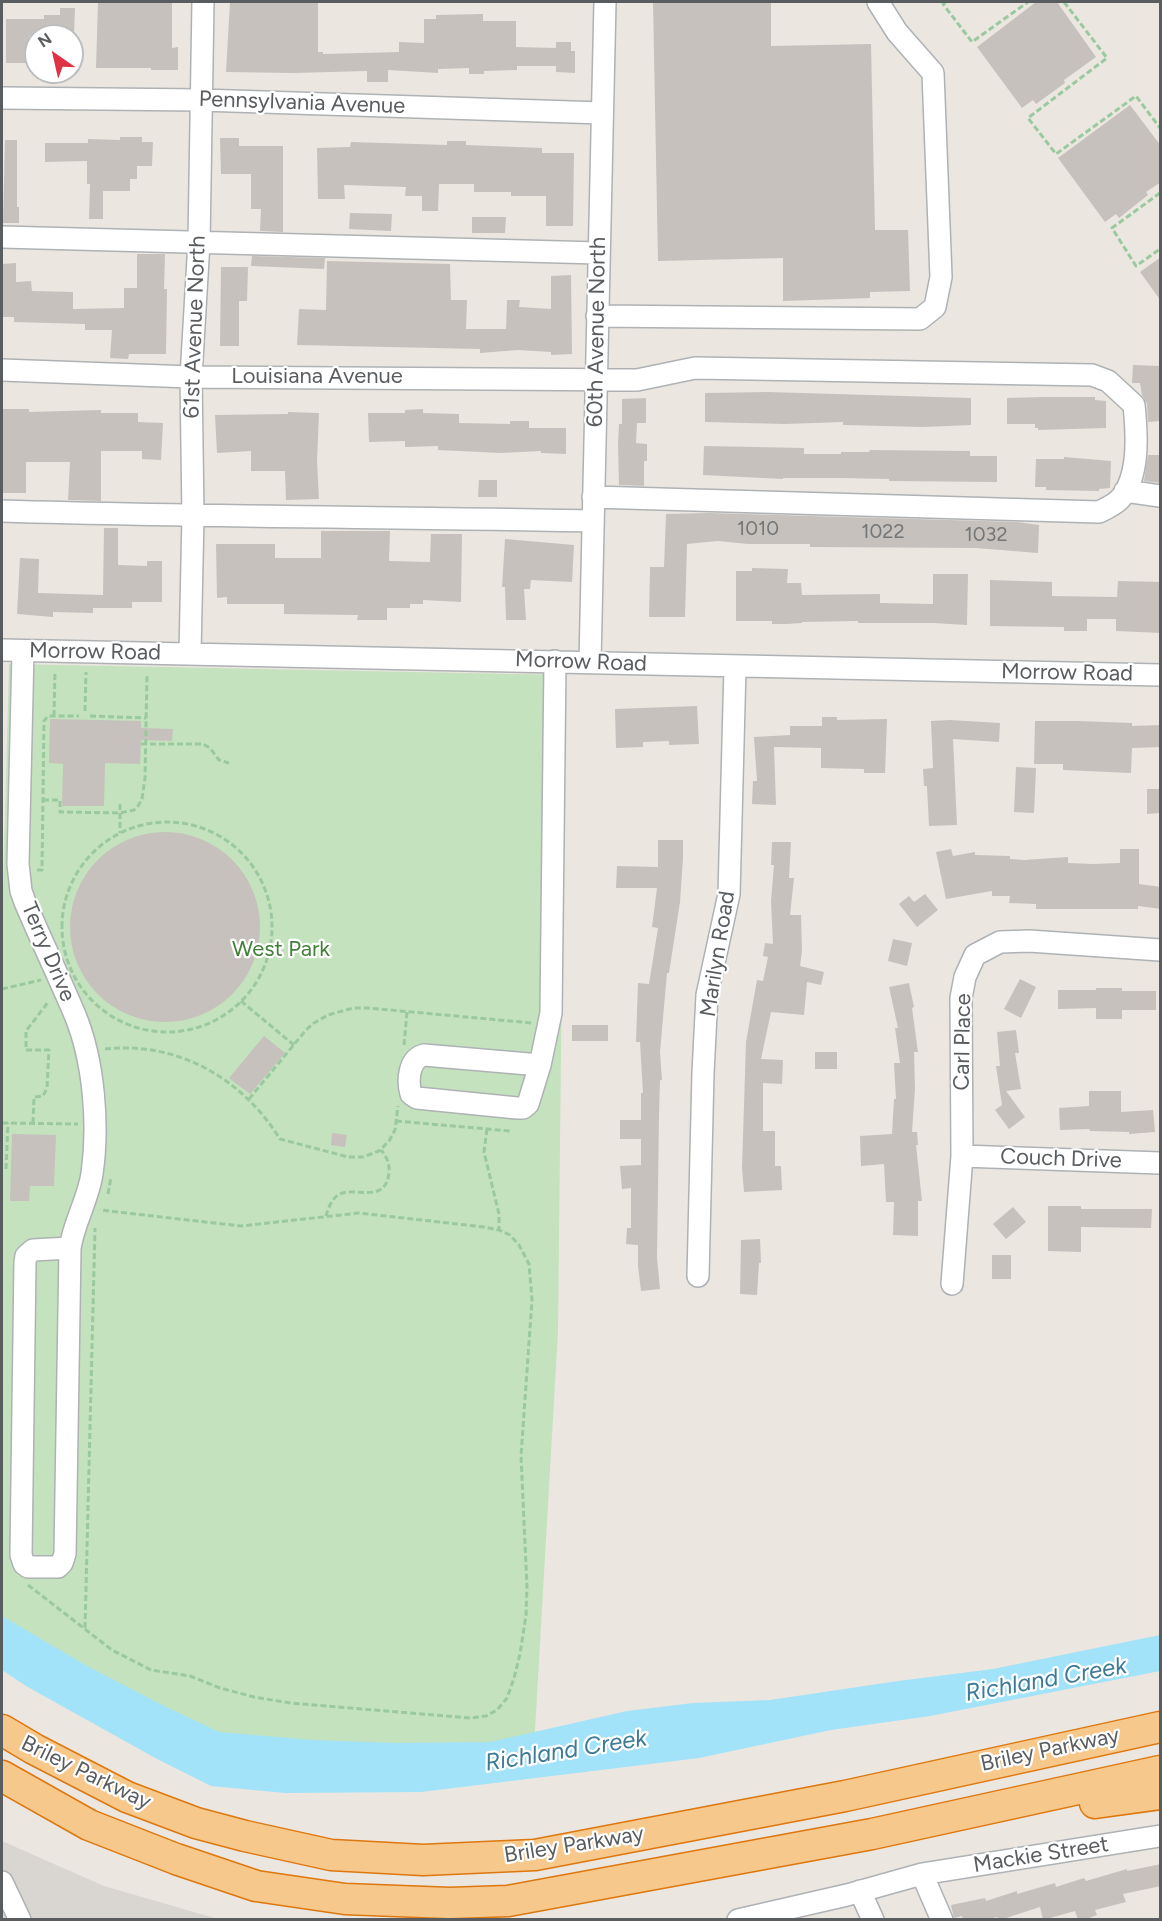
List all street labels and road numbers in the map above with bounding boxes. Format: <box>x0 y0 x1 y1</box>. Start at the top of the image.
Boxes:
street label: Pennsylvania Avenue <box>198 86 406 120</box>
street label: 61st Avenue North <box>179 235 211 419</box>
street label: 60th Avenue North <box>582 237 612 427</box>
street label: Louisiana Avenue <box>231 364 403 390</box>
street label: Morrow Road <box>29 638 161 666</box>
street label: Morrow Road <box>515 647 647 677</box>
street label: Morrow Road <box>1001 659 1133 687</box>
street label: Marilyn Road <box>695 889 741 1019</box>
street label: Terry Drive <box>15 898 81 1006</box>
street label: Carl Place <box>949 993 977 1091</box>
street label: Couch Drive <box>1000 1144 1122 1174</box>
street label: Briley Parkway <box>978 1722 1122 1778</box>
street label: Briley Parkway <box>17 1730 155 1816</box>
street label: Briley Parkway <box>502 1821 646 1869</box>
street label: Mackie Street <box>971 1831 1111 1879</box>

